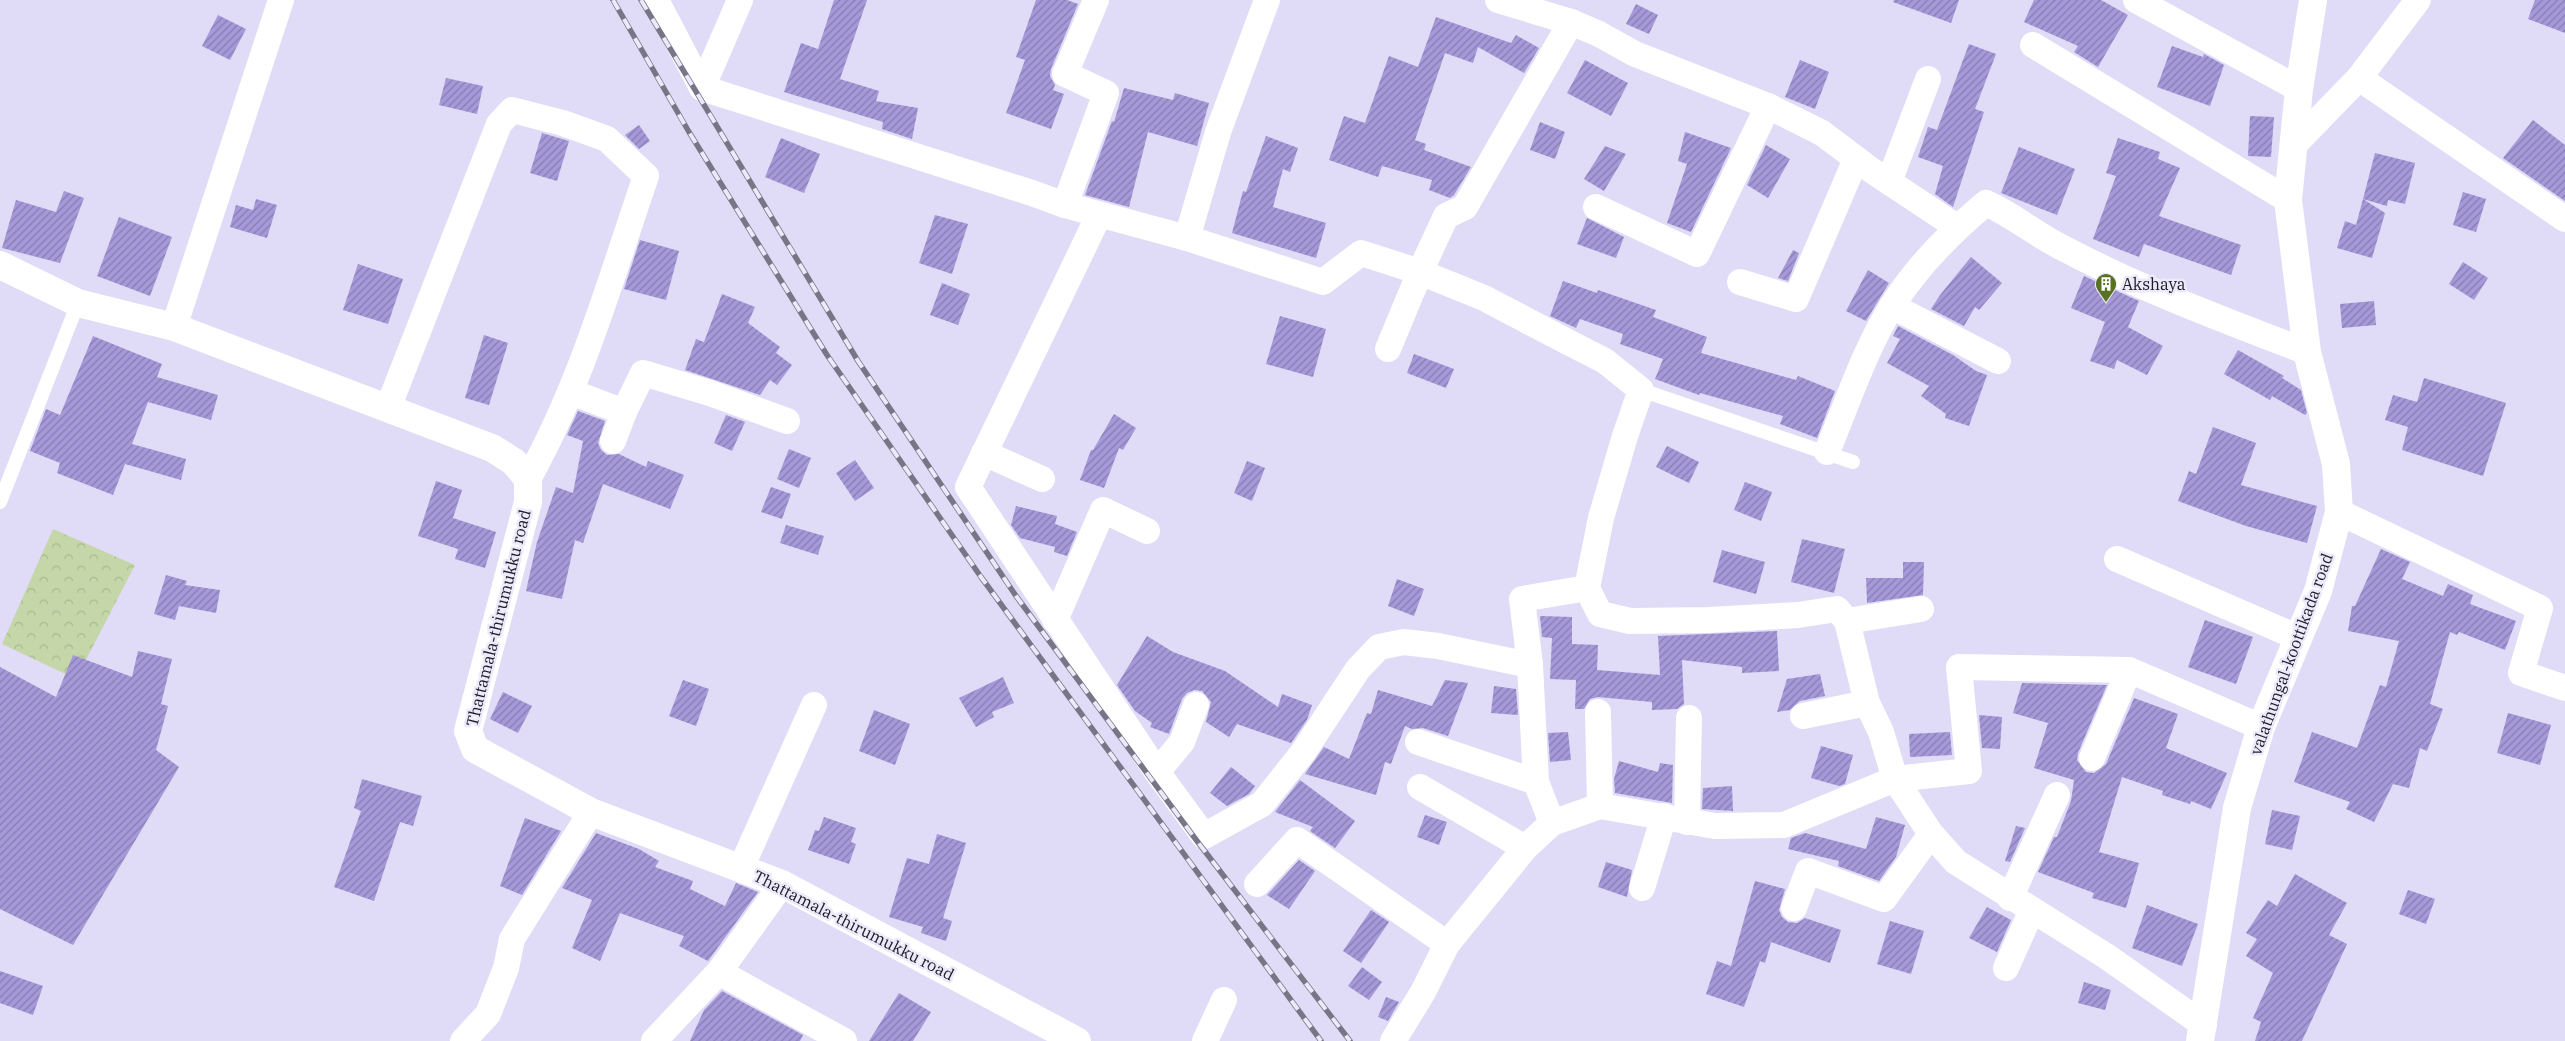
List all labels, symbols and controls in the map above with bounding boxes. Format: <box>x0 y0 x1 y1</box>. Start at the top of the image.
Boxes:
building icon: Akshaya <box>2094 272 2118 303</box>
place label: Akshaya <box>2122 274 2186 294</box>
street label: Thattamala-thirumukku road <box>461 507 535 728</box>
street label: valathungal-koottikada road <box>2245 550 2337 758</box>
street label: Thattamala-thirumukku road <box>750 866 958 985</box>

